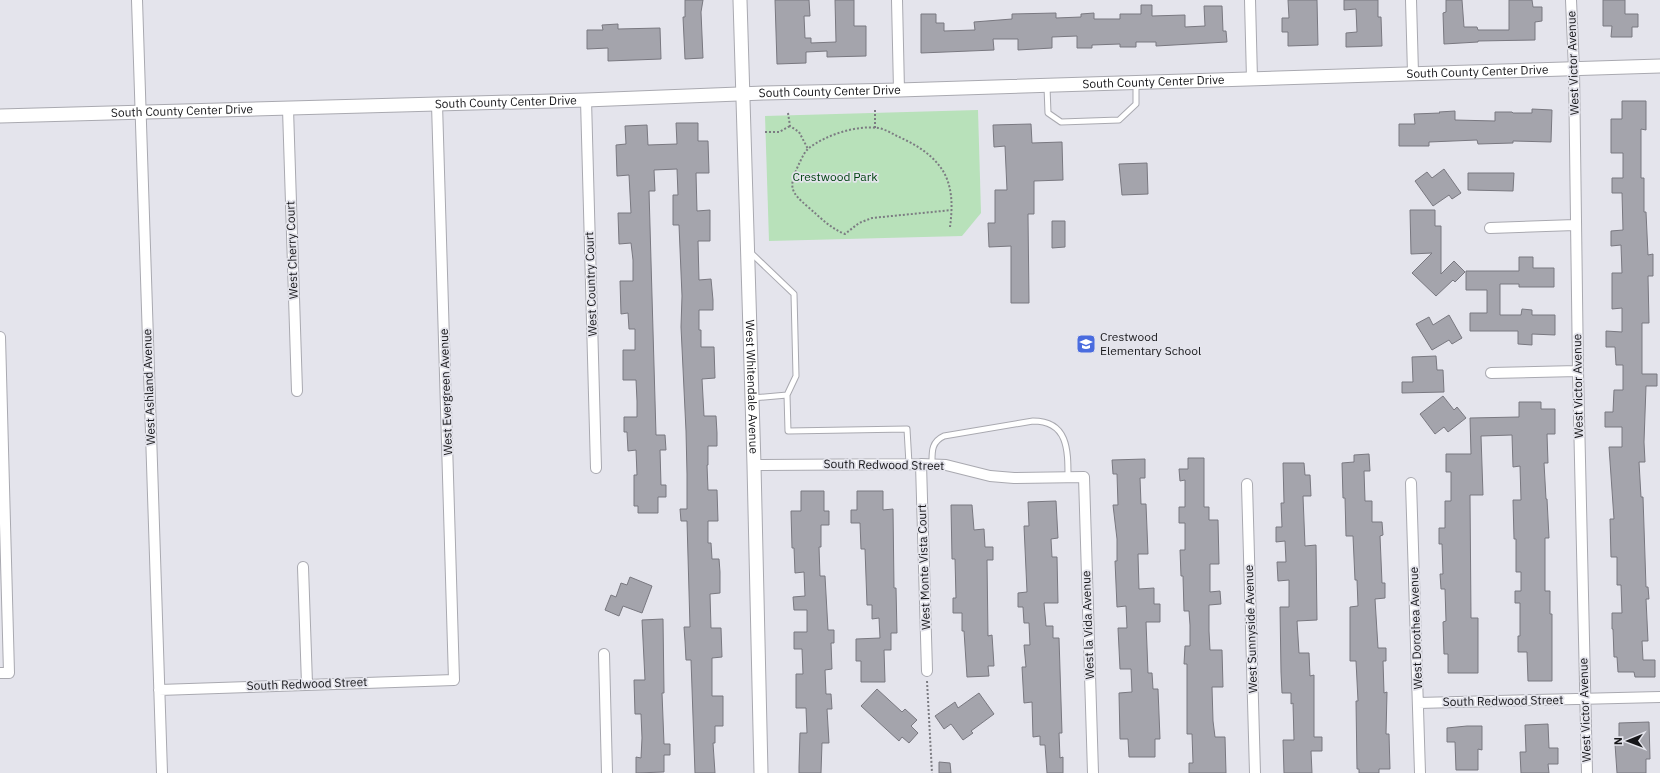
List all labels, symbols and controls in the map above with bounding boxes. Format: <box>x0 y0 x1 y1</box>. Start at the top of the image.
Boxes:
street label: West Victor Avenue <box>1563 10 1582 115</box>
street label: South County Center Drive <box>1406 62 1549 81</box>
street label: South County Center Drive <box>1082 72 1225 91</box>
street label: South County Center Drive <box>758 82 901 100</box>
street label: South County Center Drive <box>435 92 577 111</box>
street label: South County Center Drive <box>111 101 254 120</box>
park label: Crestwood Park <box>792 169 878 184</box>
street label: West Cherry Court <box>282 201 301 299</box>
street label: West Country Court <box>581 231 600 337</box>
street label: West Whitendale Avenue <box>743 319 762 455</box>
street label: West Ashland Avenue <box>139 328 158 446</box>
street label: West Evergreen Avenue <box>436 328 455 456</box>
place label: Crestwood Elementary School <box>1100 329 1201 358</box>
school or university icon: Crestwood Elementary School <box>1075 333 1097 355</box>
street label: West Victor Avenue <box>1569 333 1586 438</box>
street label: South Redwood Street <box>824 456 944 473</box>
street label: West Monte Vista Court <box>914 504 933 630</box>
street label: West Sunnyside Avenue <box>1241 564 1260 693</box>
street label: West Dorothea Avenue <box>1406 566 1425 690</box>
street label: West la Vida Avenue <box>1078 570 1097 680</box>
street label: West Victor Avenue <box>1575 657 1594 762</box>
street label: South Redwood Street <box>246 674 368 693</box>
street label: South Redwood Street <box>1443 692 1563 709</box>
north arrow <box>1608 721 1648 761</box>
text: N <box>1611 737 1625 745</box>

